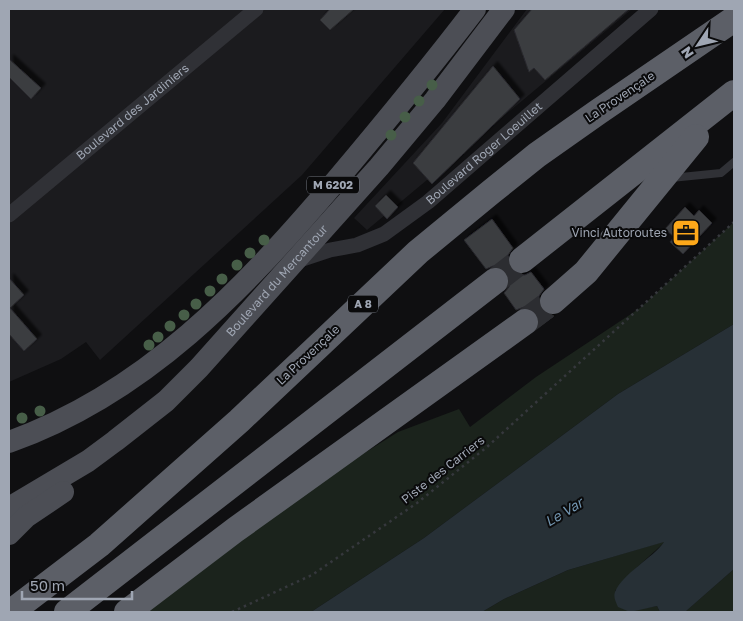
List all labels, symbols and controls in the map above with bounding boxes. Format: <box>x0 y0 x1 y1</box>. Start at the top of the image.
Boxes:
north arrow <box>673 20 723 70</box>
text: N <box>677 44 697 62</box>
street label: Boulevard des Jardiniers <box>73 60 192 163</box>
street label: La Provençale <box>582 68 657 125</box>
street label: Boulevard Roger Loeuillet <box>422 98 545 208</box>
road number: M 6202 <box>307 176 359 194</box>
office icon: Vinci Autoroutes <box>671 218 701 248</box>
street label: Boulevard du Mercantour <box>223 221 331 340</box>
place label: Vinci Autoroutes <box>571 225 667 240</box>
road number: A 8 <box>348 296 378 312</box>
street label: La Provençale <box>273 322 342 388</box>
street label: Piste des Carriers <box>398 432 487 507</box>
water label: Le Var <box>542 492 588 530</box>
scale bar <box>22 568 132 600</box>
text: 50 m <box>30 576 65 594</box>

